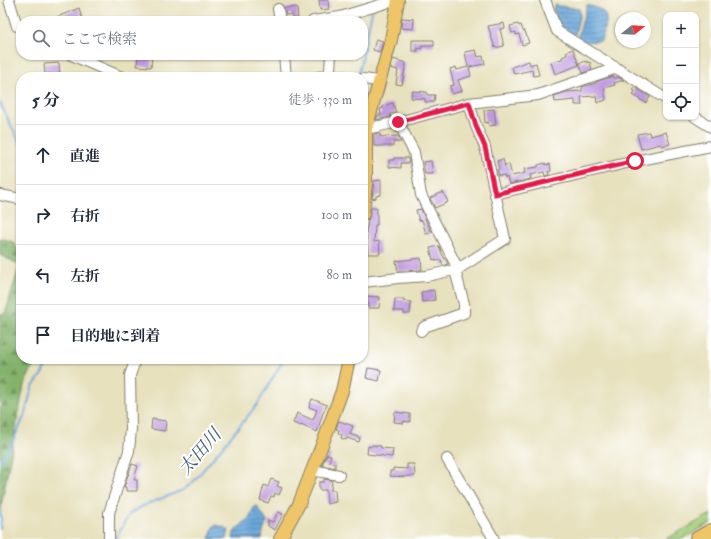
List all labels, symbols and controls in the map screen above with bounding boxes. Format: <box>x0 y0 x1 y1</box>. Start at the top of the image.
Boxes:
north arrow <box>615 12 651 48</box>
map controls <box>663 12 699 120</box>
button: + <box>663 12 699 48</box>
search box <box>16 16 368 60</box>
icon: search <box>30 27 52 49</box>
text: ここで検索 <box>62 30 137 49</box>
button: − <box>663 48 699 84</box>
button: locate <box>663 84 699 120</box>
text: 5 分 <box>32 90 60 111</box>
text: 徒歩 · 330 m <box>289 92 352 108</box>
route end <box>389 113 407 131</box>
icon: ahead <box>32 144 54 166</box>
text: 直進 <box>70 147 100 166</box>
text: 150 m <box>322 147 352 163</box>
route start <box>626 152 644 170</box>
icon: right <box>32 204 54 226</box>
text: 右折 <box>70 207 100 226</box>
text: 100 m <box>321 207 352 223</box>
icon: left <box>32 264 54 286</box>
text: 左折 <box>70 267 100 286</box>
text: 80 m <box>326 267 352 283</box>
icon: arrive <box>32 324 54 346</box>
text: 目的地に到着 <box>70 327 160 346</box>
water label: 太田川 <box>174 423 228 480</box>

